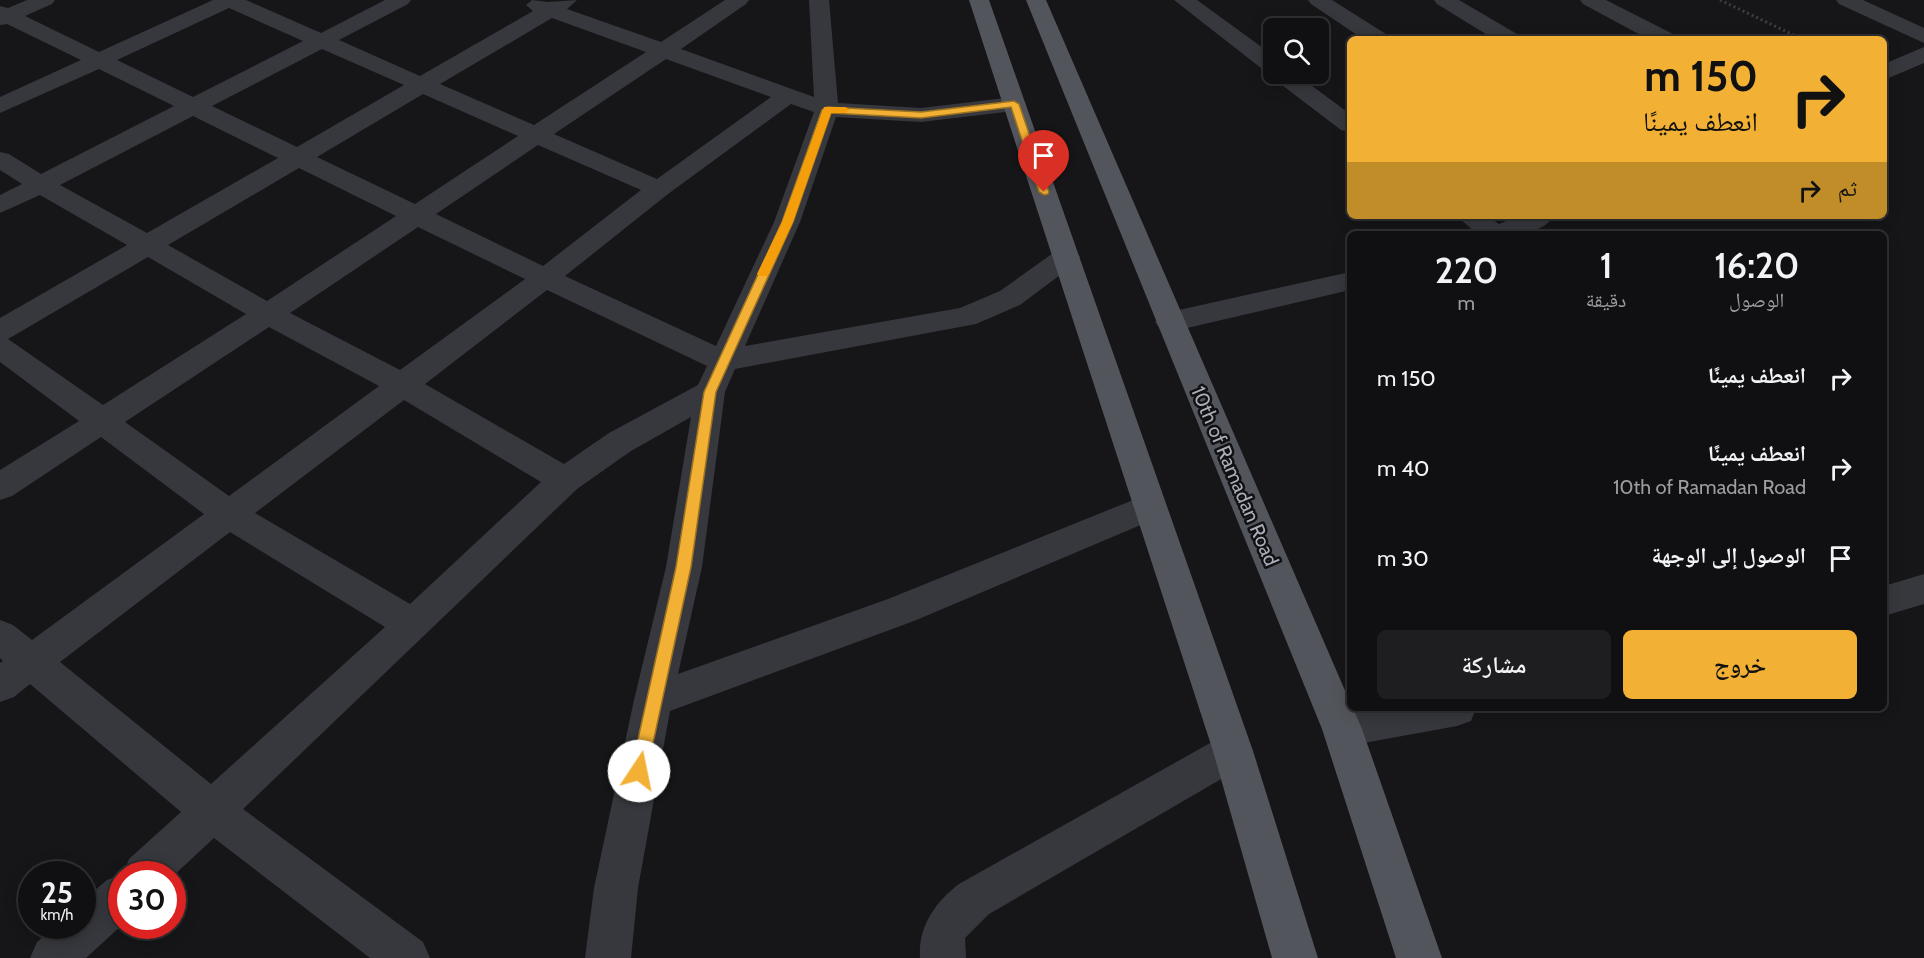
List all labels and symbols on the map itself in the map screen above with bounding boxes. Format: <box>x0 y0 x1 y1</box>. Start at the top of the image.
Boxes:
pin <box>1018 130 1069 192</box>
street label: 10th of Ramadan Road <box>1186 382 1284 570</box>
position arrow <box>607 739 671 803</box>
speed limit sign: 30 <box>108 861 186 939</box>

